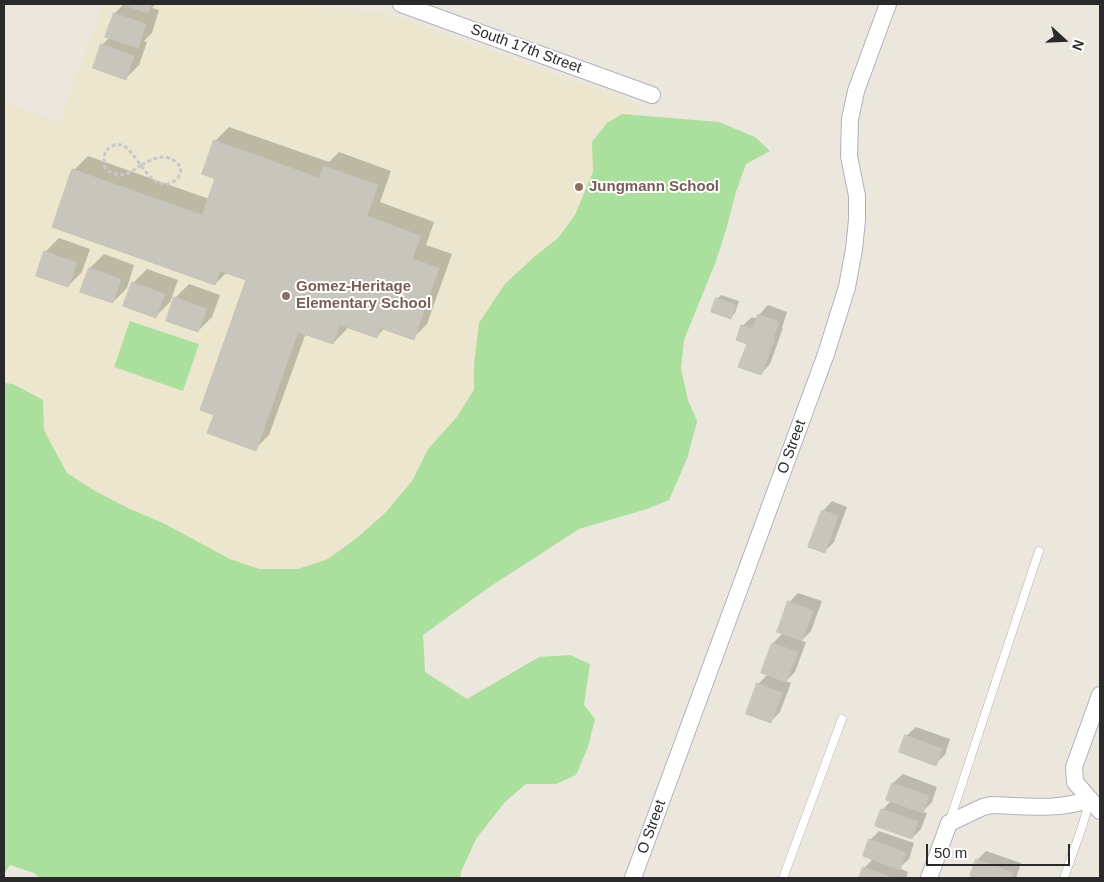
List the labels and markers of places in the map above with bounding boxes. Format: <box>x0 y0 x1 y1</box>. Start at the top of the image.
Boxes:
place label: Jungmann School <box>589 178 719 196</box>
marker: Jungmann School <box>573 181 585 193</box>
place label: Gomez-Heritage Elementary School <box>296 278 431 313</box>
marker: Gomez-Heritage Elementary School <box>280 290 292 302</box>

